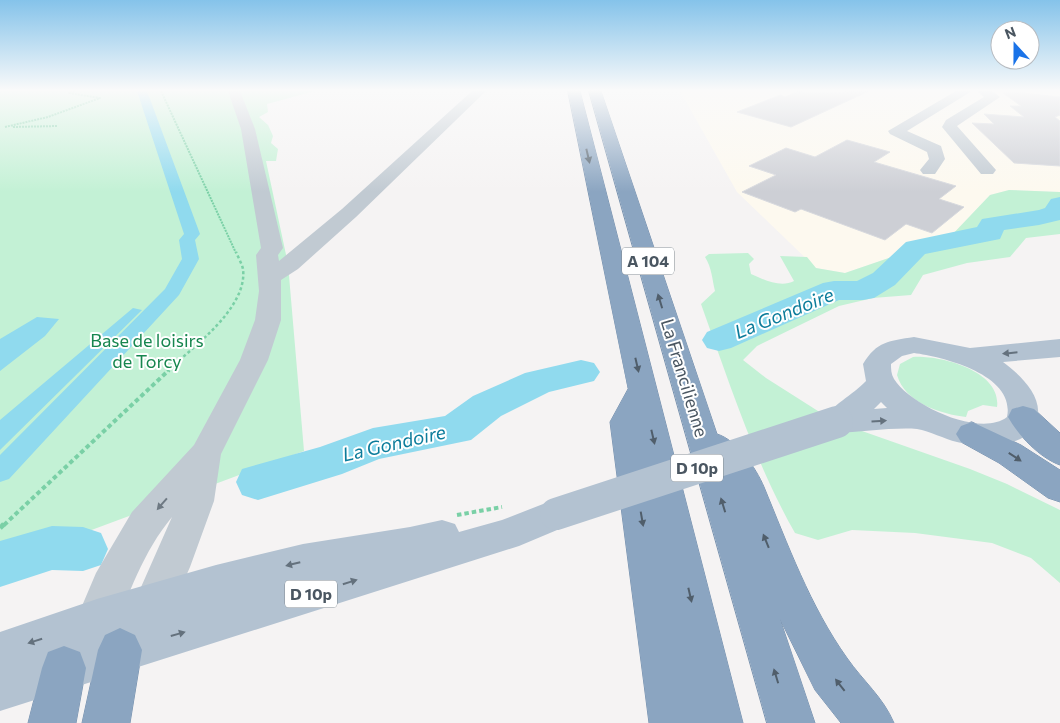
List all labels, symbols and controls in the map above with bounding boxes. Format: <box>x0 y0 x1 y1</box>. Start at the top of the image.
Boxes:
north arrow <box>990 20 1040 70</box>
text: N <box>1002 23 1018 42</box>
one-way arrow <box>584 148 592 163</box>
road number: A 104 <box>622 248 674 274</box>
water label: La Gondoire <box>731 282 837 343</box>
one-way arrow <box>656 294 664 309</box>
street label: La Francilienne <box>657 316 713 439</box>
park label: Base de loisirs de Torcy <box>90 329 204 372</box>
one-way arrow <box>1002 349 1018 357</box>
one-way arrow <box>633 358 641 373</box>
one-way arrow <box>872 417 888 425</box>
water label: La Gondoire <box>340 419 448 466</box>
one-way arrow <box>649 429 657 444</box>
one-way arrow <box>1008 453 1021 462</box>
road number: D 10p <box>671 454 723 482</box>
one-way arrow <box>156 497 167 510</box>
one-way arrow <box>719 497 726 512</box>
one-way arrow <box>638 512 646 528</box>
one-way arrow <box>762 533 770 548</box>
one-way arrow <box>286 560 301 568</box>
one-way arrow <box>342 577 357 585</box>
road number: D 10p <box>285 580 337 608</box>
one-way arrow <box>686 588 694 603</box>
one-way arrow <box>170 629 185 637</box>
one-way arrow <box>27 638 42 646</box>
one-way arrow <box>772 669 780 684</box>
one-way arrow <box>835 679 846 692</box>

